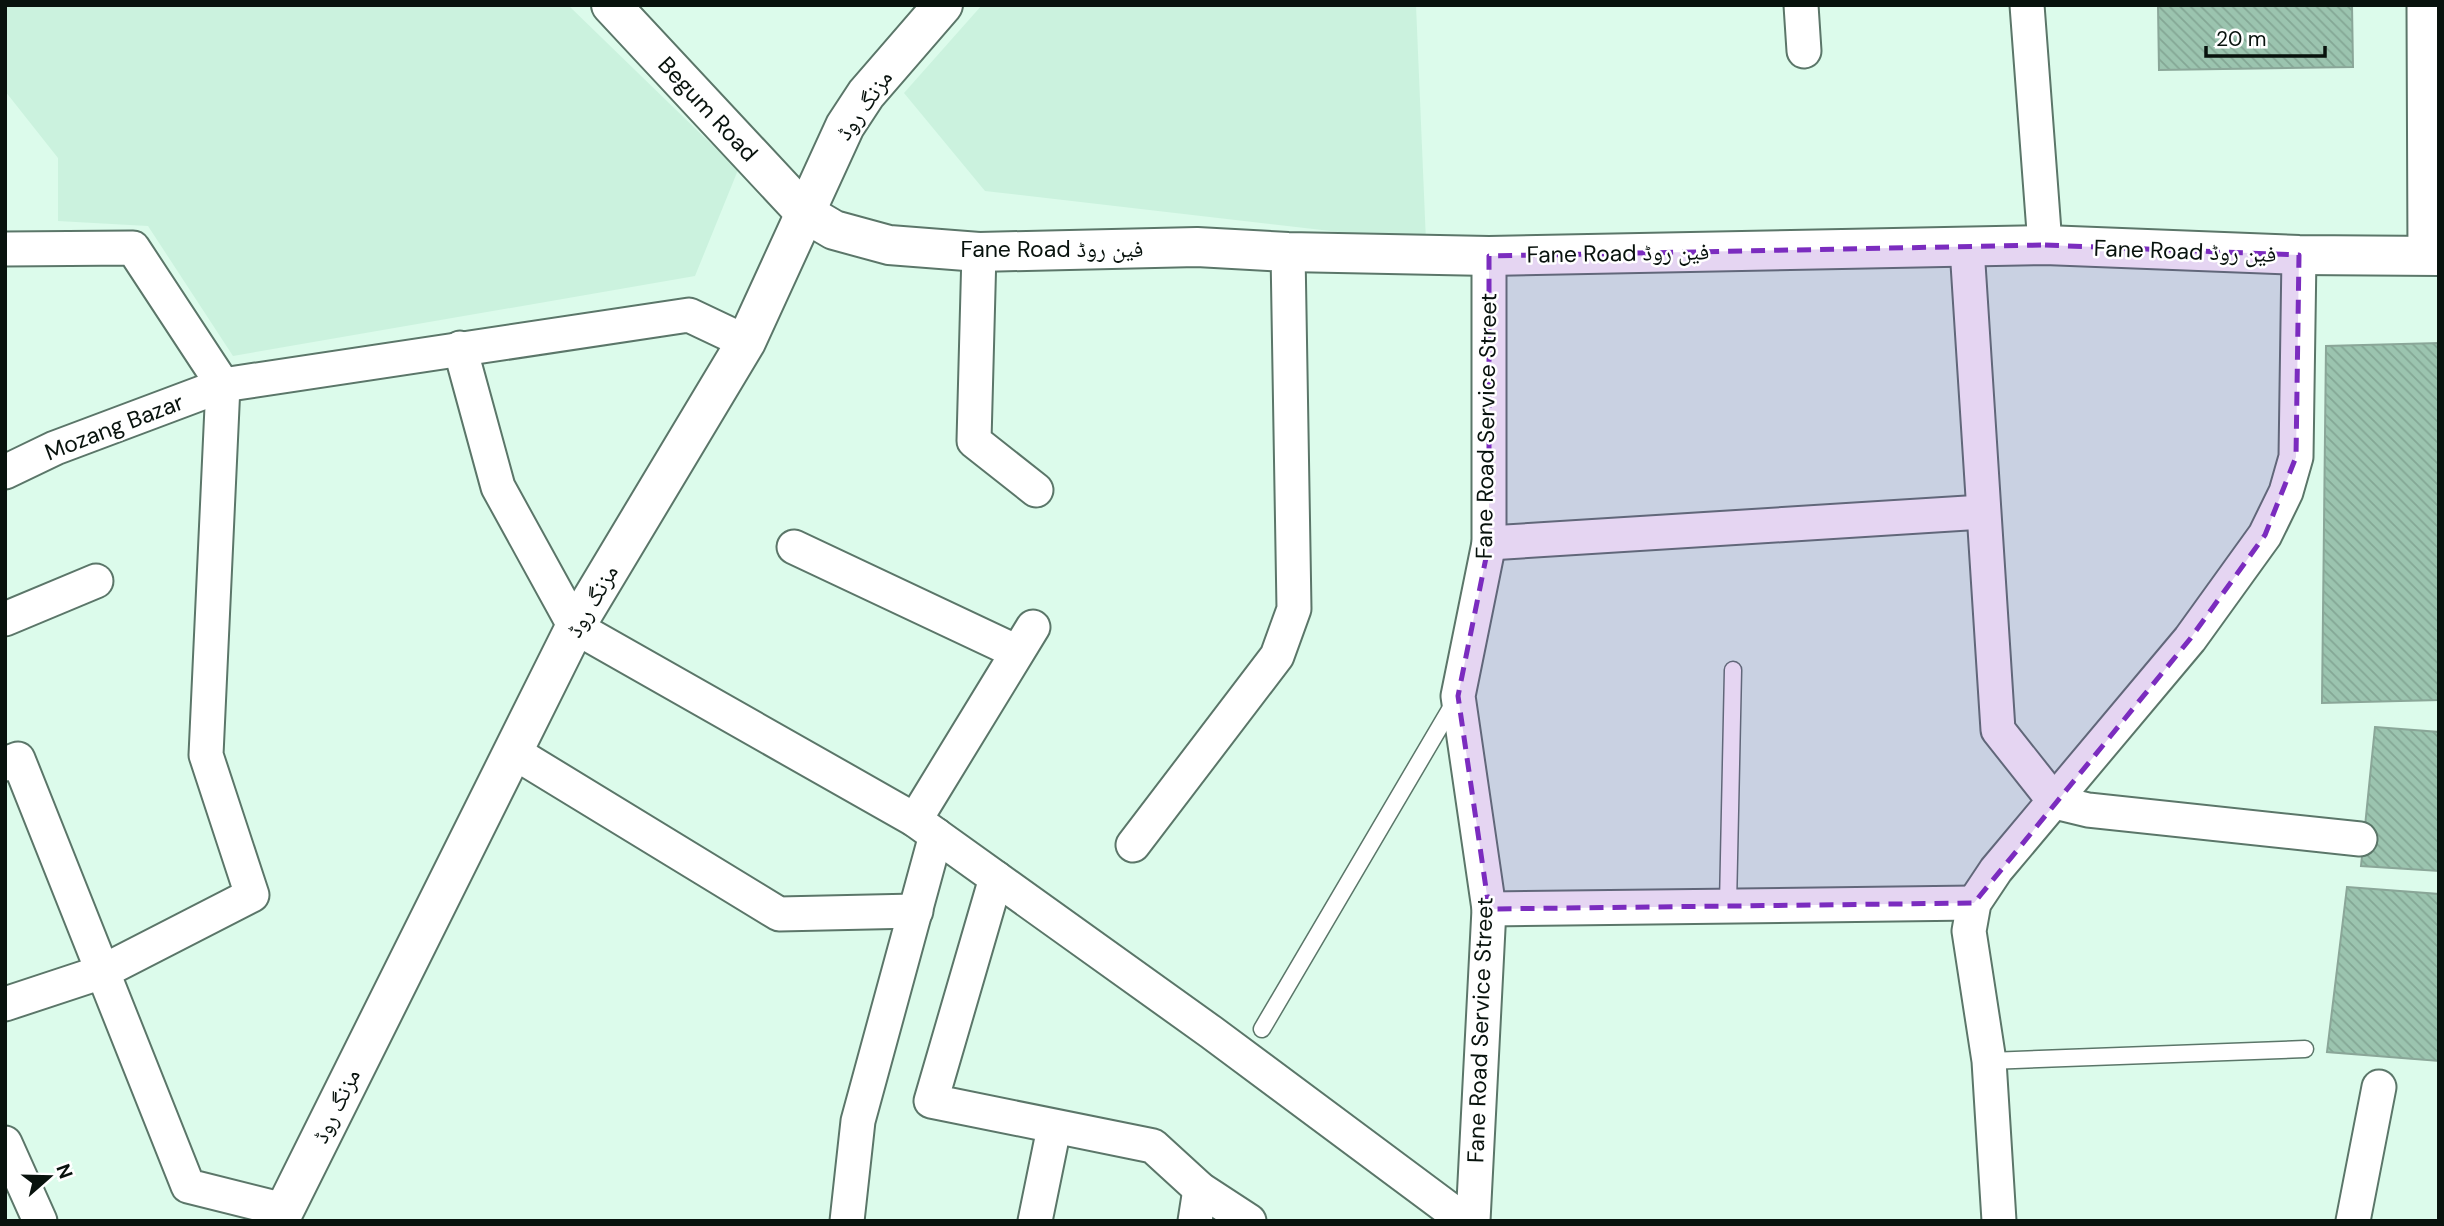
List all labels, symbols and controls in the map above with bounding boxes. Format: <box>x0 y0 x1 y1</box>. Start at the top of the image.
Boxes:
scale bar <box>2206 14 2325 58</box>
text: 20 m <box>2216 25 2267 53</box>
street label: Begum Road <box>652 50 764 168</box>
street label: مزنگ روڈ <box>829 64 899 146</box>
street label: Fane Road فین روڈ <box>2093 233 2277 269</box>
street label: Fane Road فین روڈ <box>961 234 1143 264</box>
street label: Fane Road فین روڈ <box>1526 236 1710 270</box>
street label: Fane Road Service Street <box>1469 293 1503 559</box>
street label: Mozang Bazar <box>40 387 188 467</box>
street label: مزنگ روڈ <box>559 559 625 643</box>
street label: Fane Road Service Street <box>1460 896 1500 1164</box>
street label: مزنگ روڈ <box>305 1064 367 1148</box>
north arrow <box>14 1142 84 1212</box>
text: N <box>50 1161 79 1182</box>

